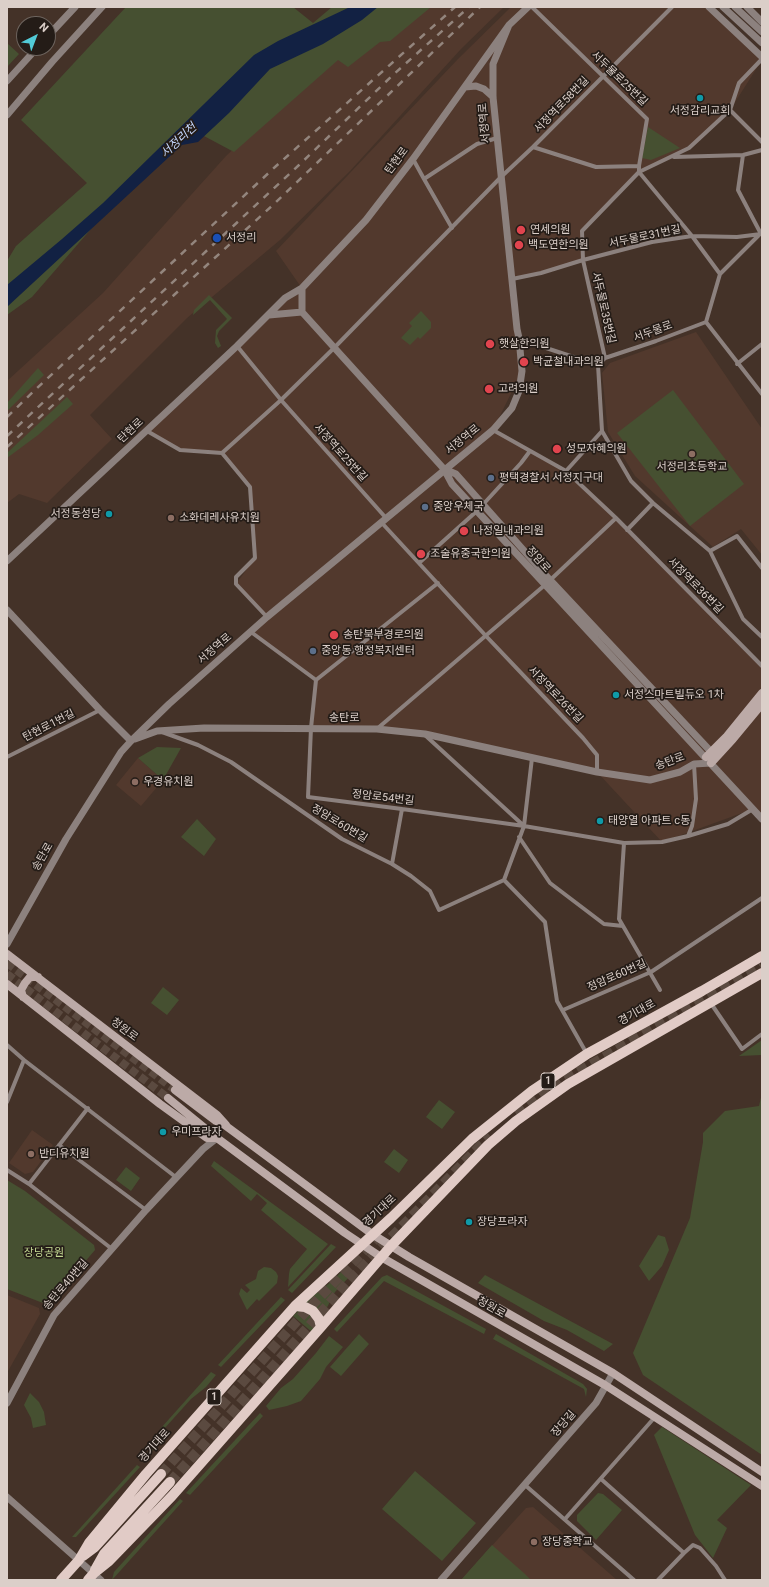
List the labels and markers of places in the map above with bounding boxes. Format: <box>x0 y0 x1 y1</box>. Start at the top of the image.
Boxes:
marker: 서정감리교회 <box>695 93 705 103</box>
place label: 서정감리교회 <box>670 104 730 118</box>
place label: 연세의원 <box>530 223 570 237</box>
marker: 연세의원 <box>515 224 527 236</box>
place label: 서정리 <box>226 231 256 245</box>
marker: 서정리 <box>211 232 223 244</box>
place label: 백도연한의원 <box>528 238 589 252</box>
marker: 백도연한의원 <box>513 239 525 251</box>
place label: 햇살한의원 <box>499 337 550 351</box>
marker: 햇살한의원 <box>484 338 496 350</box>
place label: 박균철내과의원 <box>533 355 604 369</box>
marker: 박균철내과의원 <box>518 356 530 368</box>
place label: 고려의원 <box>498 382 538 396</box>
marker: 고려의원 <box>483 383 495 395</box>
place label: 성모자혜의원 <box>566 442 627 456</box>
marker: 성모자혜의원 <box>551 443 563 455</box>
marker: 서정리초등학교 <box>687 449 697 459</box>
place label: 서정리초등학교 <box>657 460 727 474</box>
place label: 평택경찰서 서정지구대 <box>499 471 603 485</box>
marker: 평택경찰서 서정지구대 <box>486 473 496 483</box>
place label: 중앙우체국 <box>433 500 484 514</box>
marker: 중앙우체국 <box>420 502 430 512</box>
place label: 서정동성당 <box>50 507 101 521</box>
marker: 서정동성당 <box>104 509 114 519</box>
place label: 소화데레사유치원 <box>179 511 260 525</box>
marker: 소화데레사유치원 <box>166 513 176 523</box>
place label: 나정일내과의원 <box>473 524 544 538</box>
marker: 나정일내과의원 <box>458 525 470 537</box>
place label: 조술유중국한의원 <box>430 547 511 561</box>
marker: 조술유중국한의원 <box>415 548 427 560</box>
place label: 송탄북부경로의원 <box>343 628 424 642</box>
marker: 송탄북부경로의원 <box>328 629 340 641</box>
place label: 중앙동 행정복지센터 <box>321 644 415 658</box>
marker: 중앙동 행정복지센터 <box>308 646 318 656</box>
place label: 서정스마트빌듀오 1차 <box>624 688 724 702</box>
marker: 서정스마트빌듀오 1차 <box>611 690 621 700</box>
place label: 우경유치원 <box>143 775 194 789</box>
marker: 우경유치원 <box>130 777 140 787</box>
place label: 태양열 아파트 c동 <box>608 814 690 828</box>
marker: 태양열 아파트 c동 <box>595 816 605 826</box>
place label: 우미프라자 <box>171 1125 222 1139</box>
marker: 우미프라자 <box>158 1127 168 1137</box>
place label: 반디유치원 <box>39 1147 90 1161</box>
marker: 반디유치원 <box>26 1149 36 1159</box>
place label: 장당프라자 <box>477 1215 528 1229</box>
marker: 장당프라자 <box>464 1217 474 1227</box>
place label: 장당중학교 <box>542 1535 593 1549</box>
marker: 장당중학교 <box>529 1537 539 1547</box>

